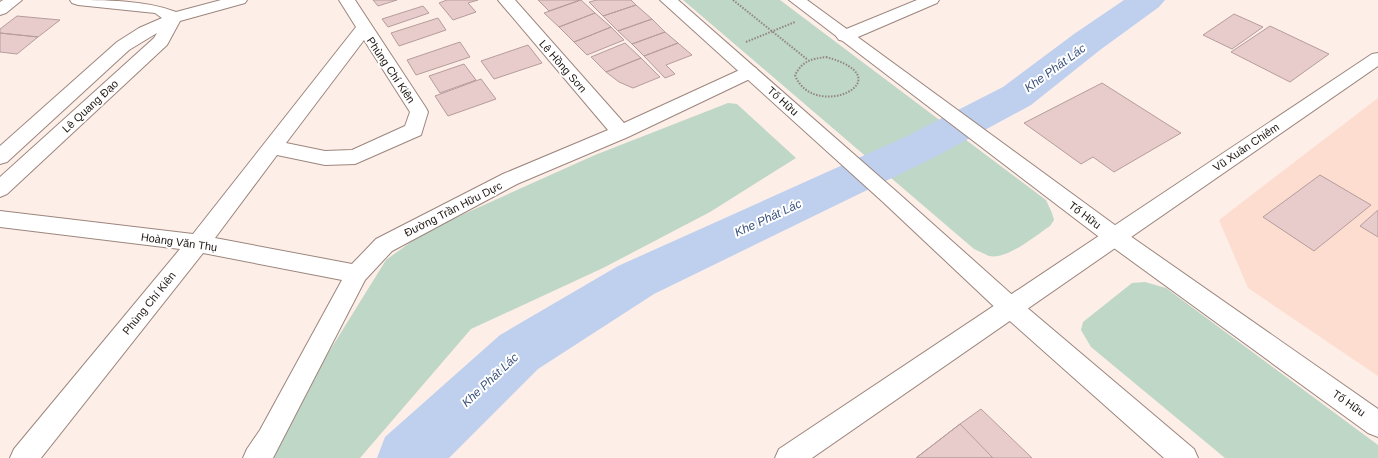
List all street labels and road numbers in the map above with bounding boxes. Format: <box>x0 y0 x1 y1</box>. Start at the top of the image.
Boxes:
street label: Phùng Chí Kiên <box>364 35 418 105</box>
street label: Lê Hồng Sơn <box>537 37 589 95</box>
street label: Lê Quang Đạo <box>60 77 120 135</box>
street label: Tố Hữu <box>765 84 801 118</box>
street label: Vũ Xuân Chiêm <box>1211 120 1281 174</box>
street label: Đường Trần Hữu Dực <box>402 179 504 239</box>
street label: Tố Hữu <box>1066 199 1104 231</box>
street label: Hoàng Văn Thụ <box>140 231 218 253</box>
street label: Phùng Chí Kiên <box>120 269 178 337</box>
street label: Tố Hữu <box>1330 387 1368 419</box>

